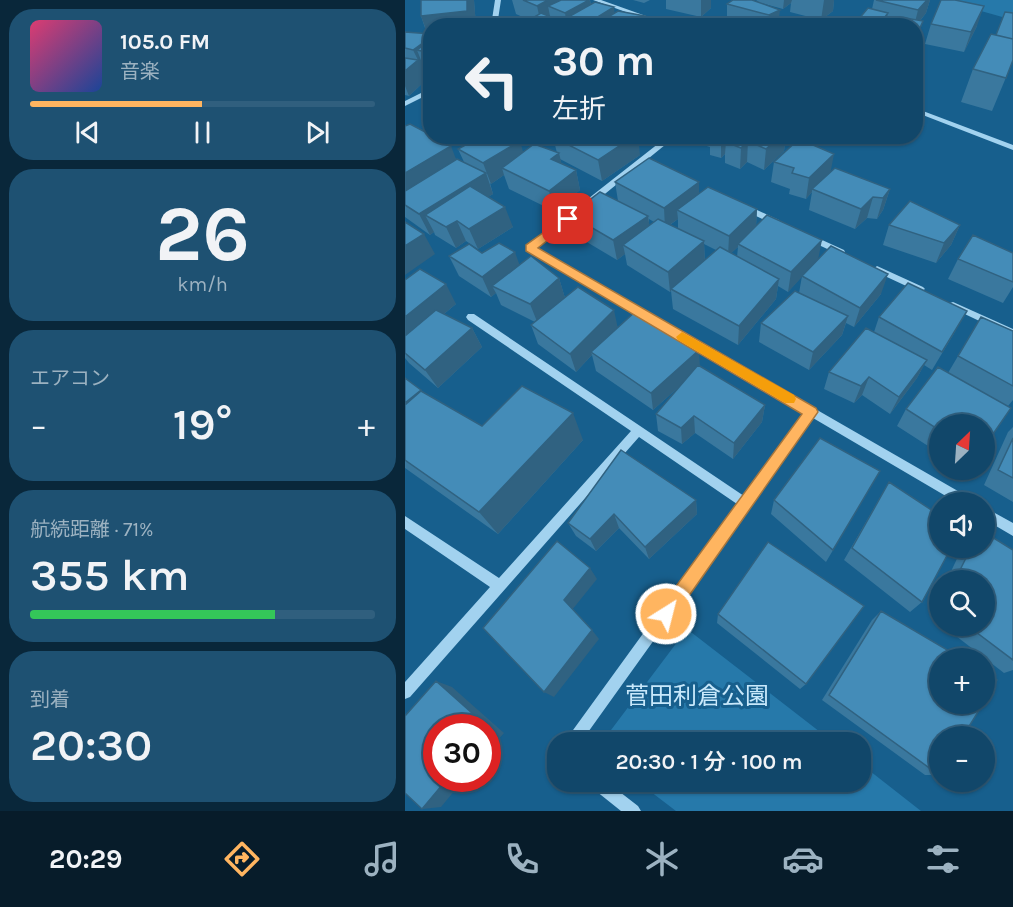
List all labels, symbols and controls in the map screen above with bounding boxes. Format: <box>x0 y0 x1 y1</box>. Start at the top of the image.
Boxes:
text: 105.0 FM <box>120 29 210 55</box>
text: 30 m <box>552 36 655 86</box>
icon: left <box>453 42 531 120</box>
text: 音楽 <box>120 60 160 83</box>
text: 左折 <box>552 93 606 125</box>
icon: previous <box>71 116 104 149</box>
icon: pause <box>186 116 219 149</box>
icon: next <box>301 116 334 149</box>
text: 26 <box>155 188 250 280</box>
pin <box>542 193 593 244</box>
icon: arrive <box>551 202 584 235</box>
text: km/h <box>177 273 228 296</box>
text: エアコン <box>30 367 110 390</box>
text: 19° <box>173 398 232 450</box>
text: − <box>30 406 47 444</box>
text: + <box>358 406 375 444</box>
north arrow <box>929 414 995 480</box>
map controls <box>929 414 995 792</box>
button: sound <box>929 492 995 558</box>
text: 航続距離 · 71% <box>30 518 154 541</box>
text: 355 km <box>30 549 190 601</box>
button: search <box>929 570 995 636</box>
position arrow <box>634 582 698 646</box>
button: + <box>929 648 995 714</box>
park label: 菅田利倉公園 <box>625 682 769 710</box>
text: 到着 <box>30 688 70 711</box>
speed limit sign: 30 <box>423 714 501 792</box>
text: 20:30 <box>30 719 152 771</box>
button: − <box>929 726 995 792</box>
text: 20:30 · 1 分 · 100 m <box>615 749 803 775</box>
icon: directions <box>221 838 263 880</box>
icon: music <box>361 838 403 880</box>
icon: phone <box>501 838 543 880</box>
icon: climate <box>641 838 683 880</box>
icon: car <box>782 838 824 880</box>
icon: filters <box>922 838 964 880</box>
text: 20:29 <box>49 843 123 875</box>

